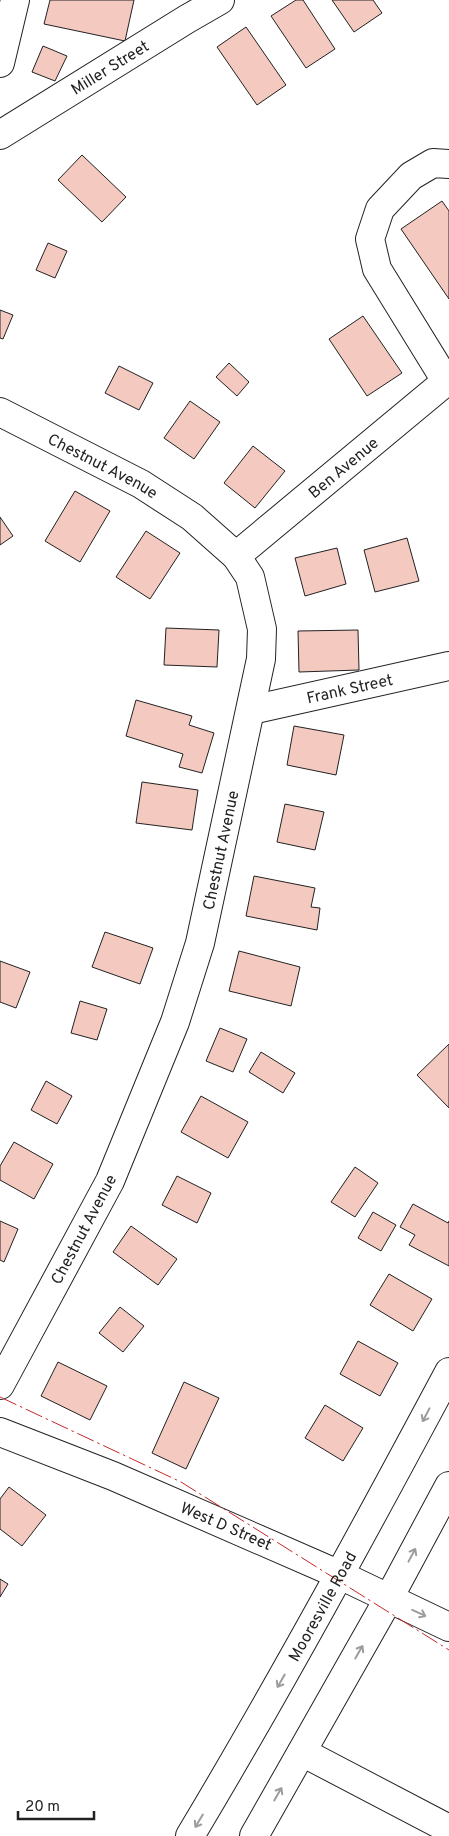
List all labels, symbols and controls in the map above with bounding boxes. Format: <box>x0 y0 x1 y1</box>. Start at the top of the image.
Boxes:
street label: Miller Street <box>68 37 153 100</box>
street label: Chestnut Avenue <box>44 430 161 504</box>
street label: Ben Avenue <box>305 434 383 504</box>
street label: Frank Street <box>305 671 395 709</box>
street label: Chestnut Avenue <box>200 789 244 912</box>
street label: Chestnut Avenue <box>47 1172 122 1288</box>
one-way arrow <box>421 1408 431 1423</box>
street label: West D Street <box>177 1499 274 1556</box>
one-way arrow <box>407 1548 417 1563</box>
street label: Mooresville Road <box>285 1549 362 1666</box>
one-way arrow <box>411 1608 426 1618</box>
one-way arrow <box>354 1646 364 1660</box>
one-way arrow <box>275 1673 285 1687</box>
one-way arrow <box>274 1787 284 1801</box>
scale bar <box>18 1788 94 1820</box>
text: 20 m <box>25 1798 60 1817</box>
one-way arrow <box>194 1814 204 1828</box>

